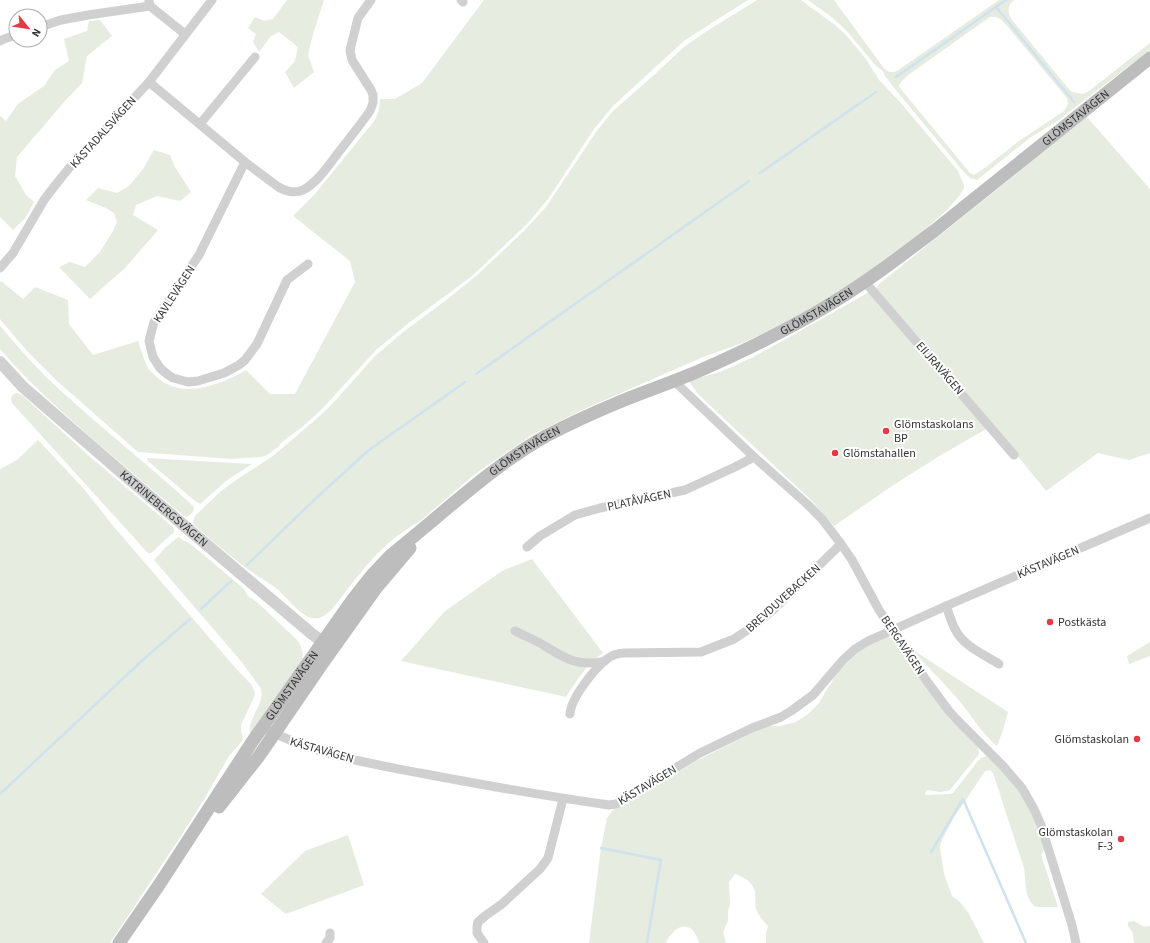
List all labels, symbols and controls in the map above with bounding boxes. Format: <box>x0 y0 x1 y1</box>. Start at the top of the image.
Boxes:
north arrow <box>8 8 48 48</box>
text: N <box>28 26 45 40</box>
street label: GLÖMSTAVÄGEN <box>1038 86 1113 150</box>
street label: KÄSTADALSVÄGEN <box>66 93 140 172</box>
street label: KAVLEVÄGEN <box>149 262 199 326</box>
street label: GLÖMSTAVÄGEN <box>777 284 857 340</box>
street label: EIIJRAVÄGEN <box>912 338 968 399</box>
place label: Glömstaskolans BP <box>894 416 974 447</box>
street label: GLÖMSTAVÄGEN <box>486 422 563 480</box>
marker: Glömstaskolans BP <box>881 426 891 436</box>
place label: Glömstahallen <box>843 445 916 462</box>
marker: Glömstahallen <box>830 448 840 458</box>
street label: KATRINEBERGSVÄGEN <box>116 466 212 551</box>
street label: PLATÅVÄGEN <box>606 485 673 516</box>
street label: KÄSTAVÄGEN <box>1015 542 1082 583</box>
street label: BREVDUVEBACKEN <box>742 560 824 637</box>
street label: BERGAVÄGEN <box>877 612 929 678</box>
place label: Postkästa <box>1058 614 1106 631</box>
marker: Postkästa <box>1045 617 1055 627</box>
street label: GLÖMSTAVÄGEN <box>262 648 323 724</box>
place label: Glömstaskolan <box>1055 731 1129 748</box>
street label: KÄSTAVÄGEN <box>288 733 356 768</box>
marker: Glömstaskolan <box>1132 734 1142 744</box>
street label: KÄSTAVÄGEN <box>615 761 680 810</box>
place label: Glömstaskolan F-3 <box>1039 824 1113 855</box>
marker: Glömstaskolan F-3 <box>1116 834 1126 844</box>

